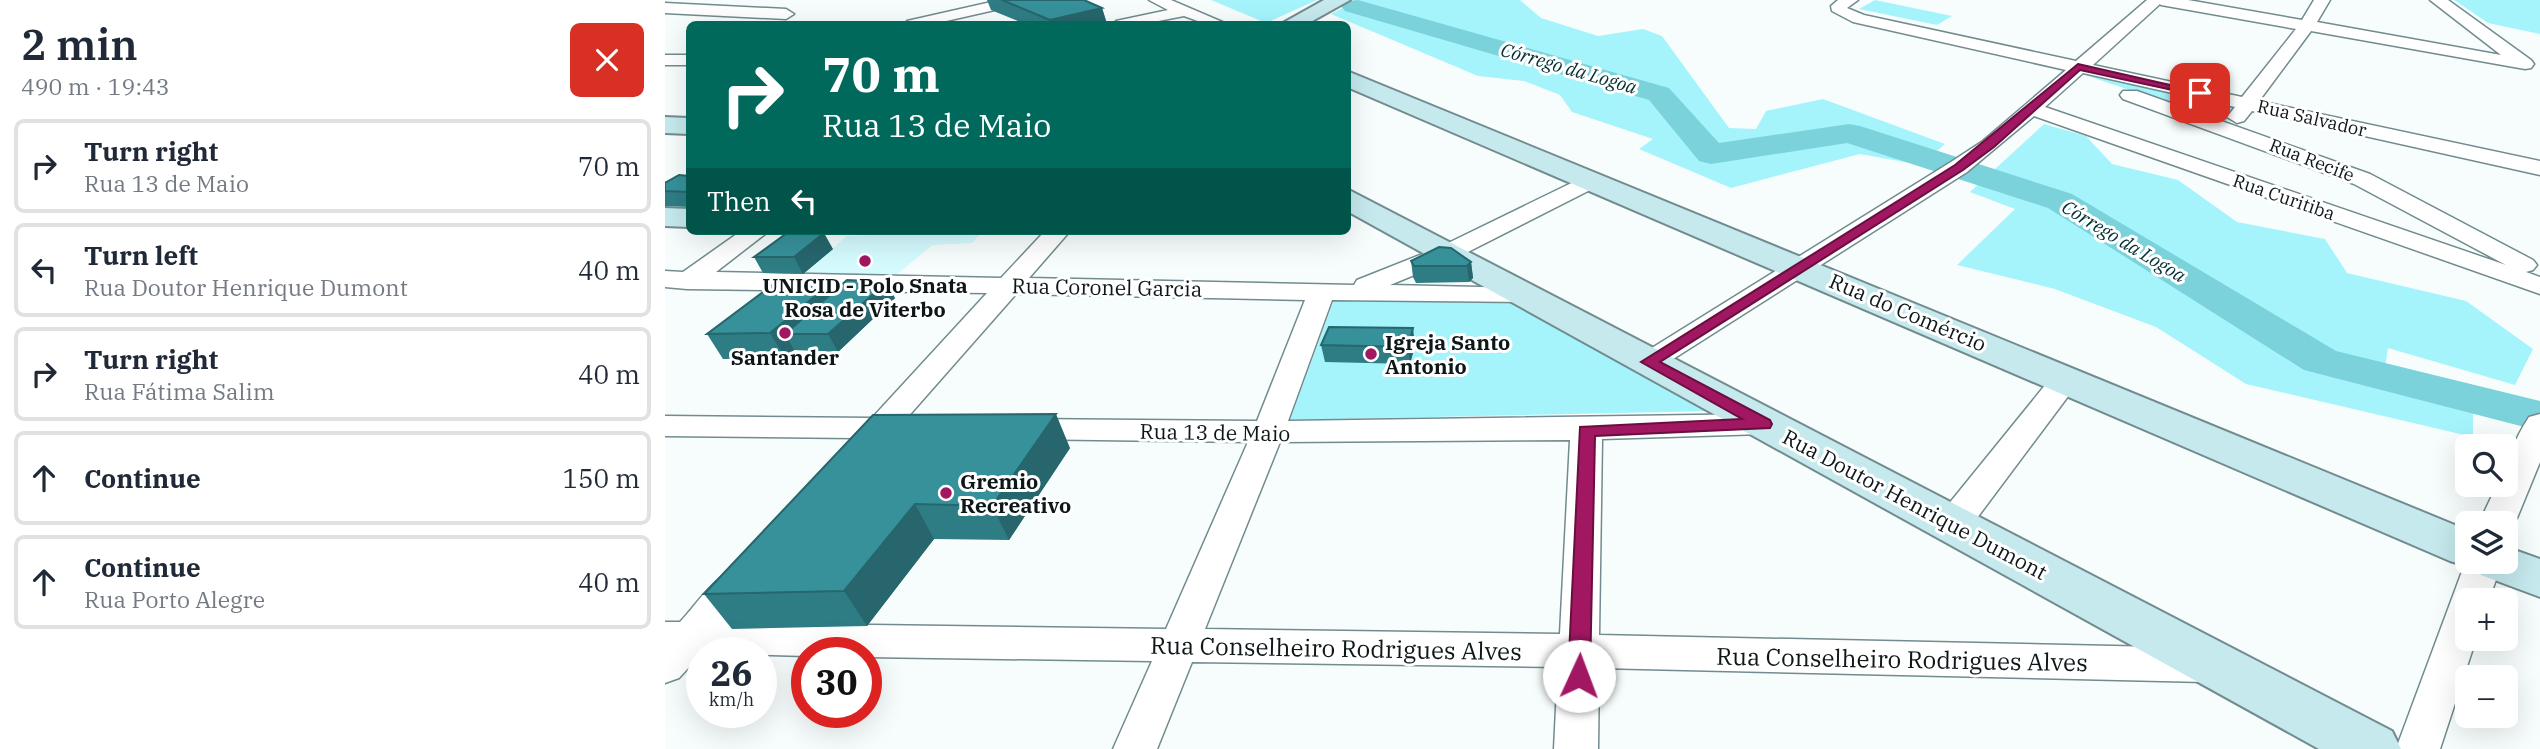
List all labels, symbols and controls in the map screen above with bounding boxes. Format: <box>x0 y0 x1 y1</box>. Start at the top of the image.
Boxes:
text: 2 min <box>21 17 138 72</box>
button: close <box>570 23 644 97</box>
water label: Córrego da Logoa <box>1498 37 1640 99</box>
text: 70 m <box>822 42 940 105</box>
icon: right <box>707 49 798 140</box>
pin <box>2170 63 2230 123</box>
text: 490 m · 19:43 <box>21 71 170 101</box>
icon: arrive <box>2181 74 2219 112</box>
street label: Rua Salvador <box>2255 94 2369 142</box>
text: Rua 13 de Maio <box>822 104 1051 146</box>
street label: Rua Recife <box>2266 133 2358 187</box>
text: Turn right <box>84 134 218 168</box>
icon: right <box>25 147 63 185</box>
text: 70 m <box>578 149 640 183</box>
text: Rua 13 de Maio <box>84 168 249 198</box>
street label: Rua Curitiba <box>2230 169 2338 225</box>
icon: left <box>785 182 823 220</box>
text: Then <box>707 184 771 218</box>
water label: Córrego da Logoa <box>2058 195 2191 288</box>
text: Turn left <box>84 238 198 272</box>
icon: left <box>25 251 63 289</box>
text: 40 m <box>578 253 640 287</box>
marker: UNICID - Polo Snata Rosa de Viterbo <box>857 253 873 269</box>
street label: Rua do Comércio <box>1825 266 1991 358</box>
place label: UNICID - Polo Snata Rosa de Viterbo <box>762 271 968 323</box>
street label: Rua Coronel Garcia <box>1011 271 1203 303</box>
text: Rua Doutor Henrique Dumont <box>84 272 408 302</box>
marker: Santander <box>777 325 793 341</box>
place label: Igreja Santo Antonio <box>1385 328 1510 380</box>
text: Turn right <box>84 342 218 376</box>
place label: Santander <box>731 343 840 371</box>
marker: Igreja Santo Antonio <box>1363 346 1379 362</box>
icon: right <box>25 355 63 393</box>
text: 40 m <box>578 357 640 391</box>
text: Rua Fátima Salim <box>84 376 275 406</box>
street label: Rua 13 de Maio <box>1139 417 1291 447</box>
street label: Rua Doutor Henrique Dumont <box>1778 422 2052 586</box>
map controls <box>2455 434 2518 728</box>
button: search <box>2455 434 2518 497</box>
icon: ahead <box>25 459 63 497</box>
text: Continue <box>84 461 201 495</box>
text: 150 m <box>562 461 640 495</box>
place label: Gremio Recreativo <box>960 467 1071 519</box>
marker: Gremio Recreativo <box>938 485 954 501</box>
button: layers <box>2455 511 2518 574</box>
text: Continue <box>84 550 201 584</box>
icon: ahead <box>25 563 63 601</box>
text: 40 m <box>578 565 640 599</box>
text: Rua Porto Alegre <box>84 584 265 614</box>
button: + <box>2455 588 2518 651</box>
street label: Rua Conselheiro Rodrigues Alves <box>1150 629 1522 667</box>
speed limit sign: 30 <box>791 637 882 728</box>
position arrow <box>1542 639 1616 713</box>
street label: Rua Conselheiro Rodrigues Alves <box>1716 640 2088 678</box>
text: 26 <box>710 650 753 696</box>
button: − <box>2455 665 2518 728</box>
text: km/h <box>709 688 754 711</box>

